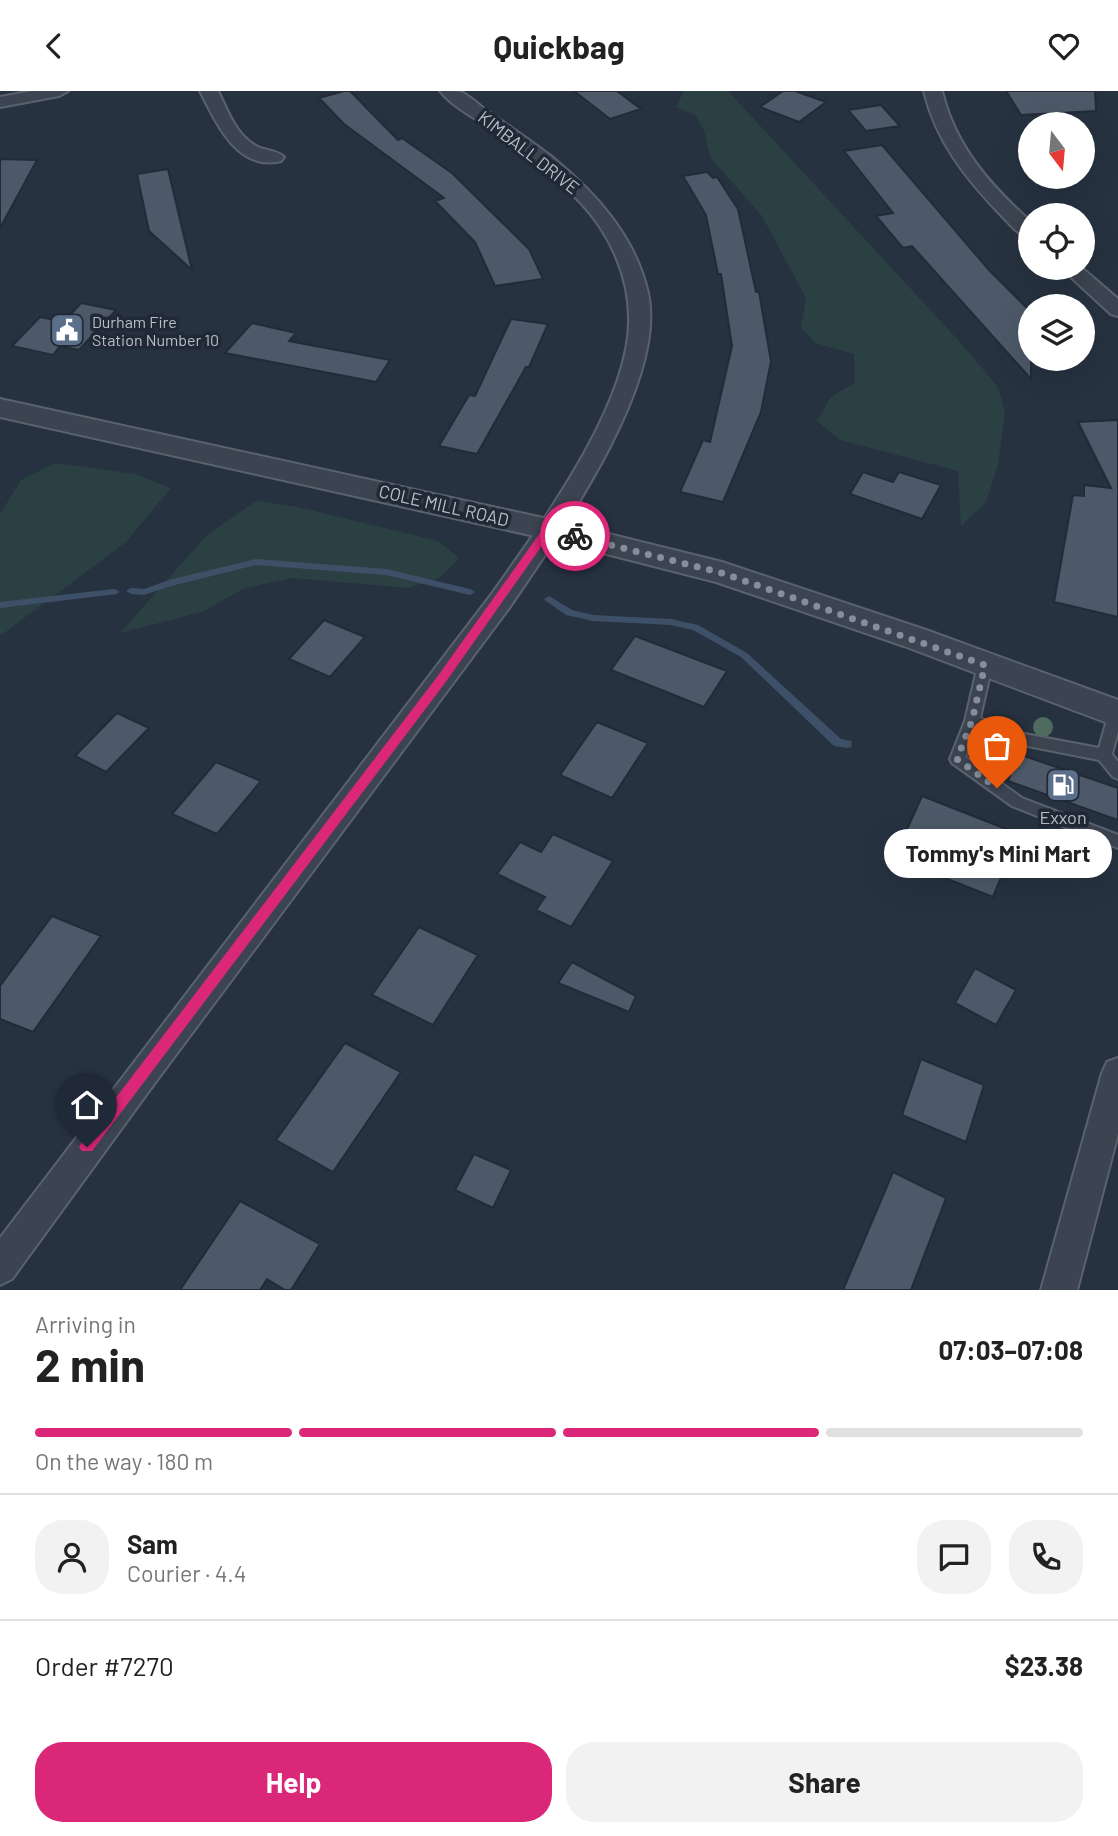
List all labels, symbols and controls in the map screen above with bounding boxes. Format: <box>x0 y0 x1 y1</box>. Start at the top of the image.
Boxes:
icon: back <box>35 27 73 65</box>
text: Quickbag <box>493 27 625 65</box>
icon: heart <box>1045 27 1083 65</box>
street label: KIMBALL DRIVE <box>474 106 584 198</box>
north arrow <box>1018 112 1096 189</box>
map controls <box>1018 112 1095 371</box>
button: locate <box>1018 203 1095 280</box>
button: layers <box>1018 294 1095 371</box>
public building icon: Durham Fire Station Number 10 <box>48 311 86 349</box>
place label: Durham Fire Station Number 10 <box>92 312 219 349</box>
street label: COLE MILL ROAD <box>377 479 511 531</box>
courier <box>540 501 610 571</box>
icon: bike <box>556 517 594 555</box>
pin <box>967 716 1027 788</box>
icon: bag <box>978 727 1016 765</box>
fuel station icon: Exxon <box>1044 766 1082 804</box>
place label: Exxon <box>1039 806 1087 828</box>
callout: Tommy's Mini Mart <box>883 830 1111 879</box>
text: Tommy's Mini Mart <box>906 839 1090 867</box>
pin <box>57 1075 117 1147</box>
icon: home <box>68 1086 106 1124</box>
text: Arriving in <box>35 1310 136 1338</box>
text: 07:03–07:08 <box>939 1334 1083 1365</box>
text: 2 min <box>35 1336 145 1391</box>
text: On the way · 180 m <box>35 1447 213 1475</box>
button: person <box>35 1520 109 1594</box>
button: chat <box>917 1520 991 1594</box>
button: phone <box>1009 1520 1083 1594</box>
text: Sam <box>127 1528 178 1559</box>
text: Courier · 4.4 <box>127 1559 246 1587</box>
text: Order #7270 <box>35 1650 174 1681</box>
text: $23.38 <box>1005 1650 1083 1681</box>
button: Help <box>35 1742 552 1822</box>
button: Share <box>566 1742 1083 1822</box>

